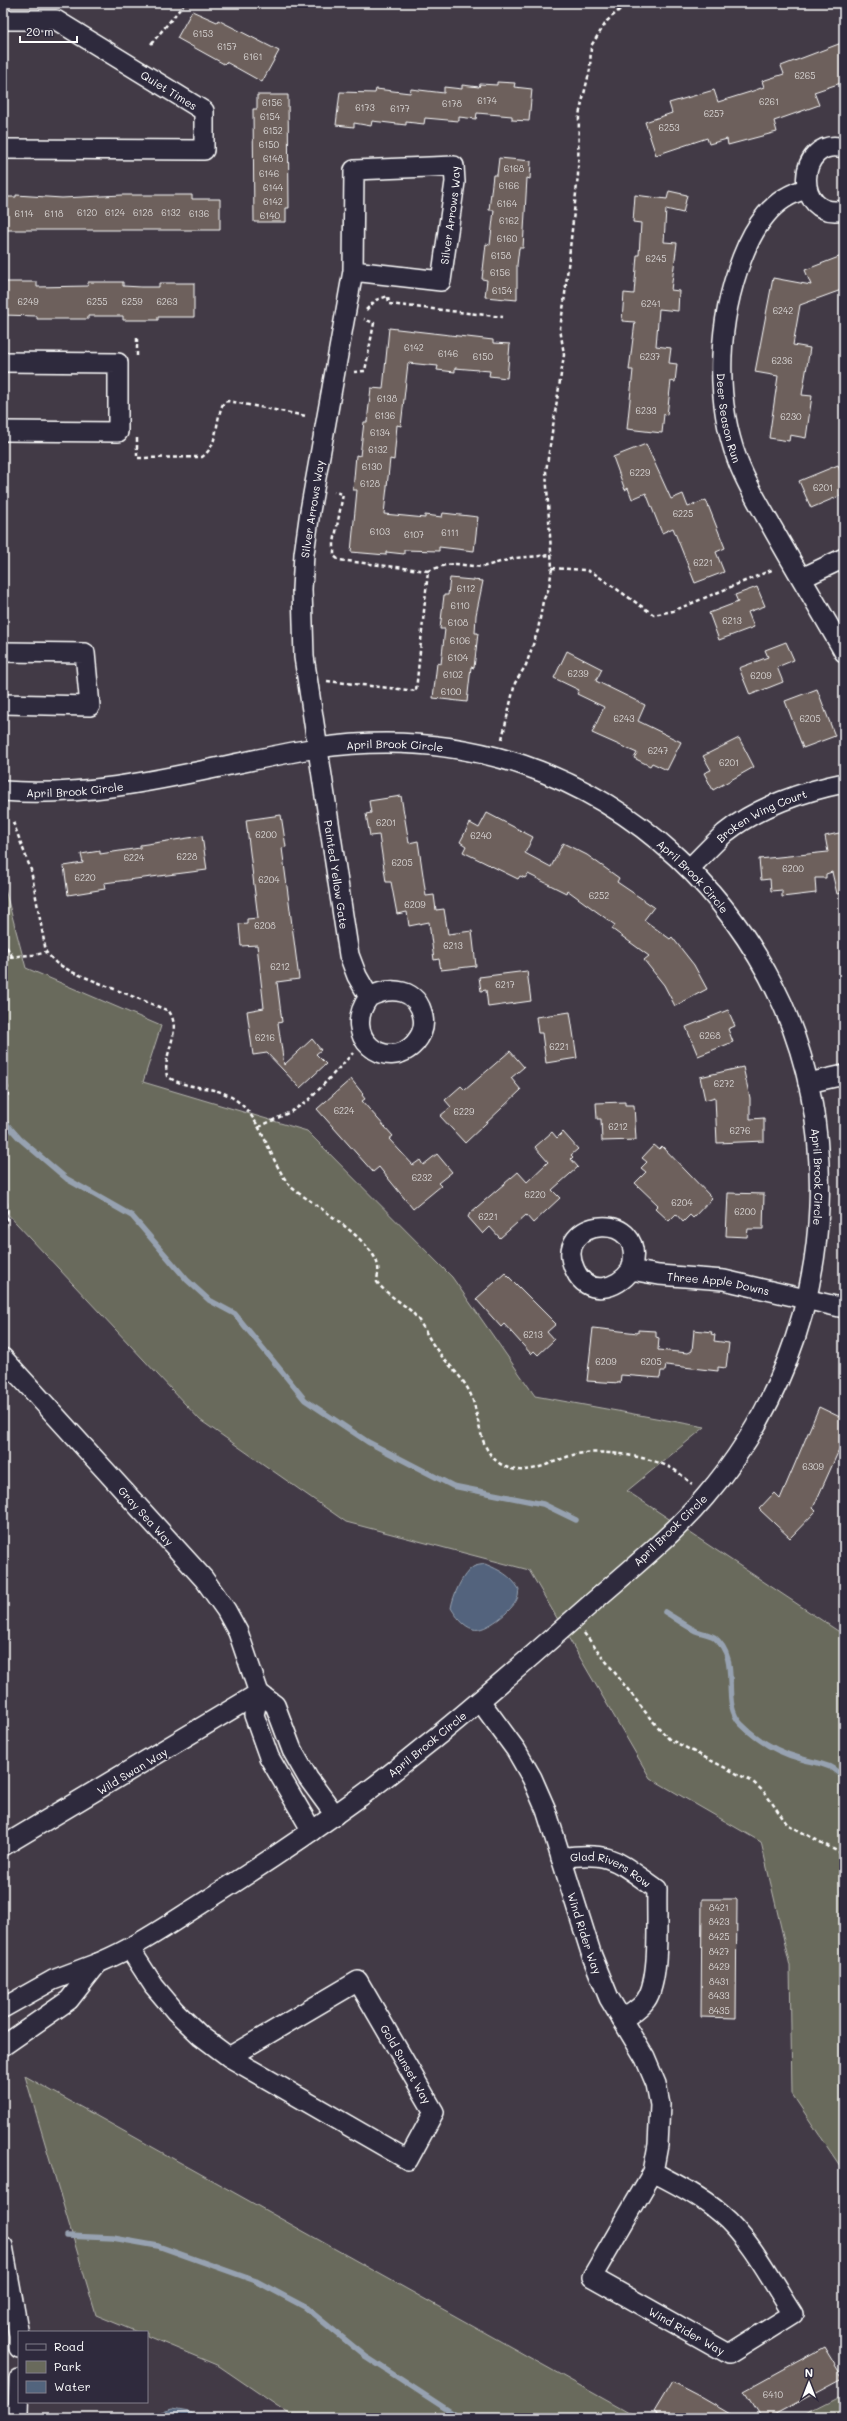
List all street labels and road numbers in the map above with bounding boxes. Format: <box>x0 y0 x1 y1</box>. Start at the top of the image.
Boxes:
street label: Quiet Times <box>138 67 200 113</box>
street label: Silver Arrows Way <box>436 165 463 265</box>
street label: Deer Season Run <box>714 373 745 465</box>
street label: Silver Arrows Way <box>297 459 327 559</box>
street label: April Brook Circle <box>346 736 444 754</box>
street label: April Brook Circle <box>26 778 125 800</box>
street label: Broken Wing Court <box>713 785 808 845</box>
street label: Painted Yellow Gate <box>321 819 353 930</box>
street label: April Brook Circle <box>654 836 732 916</box>
street label: April Brook Circle <box>809 1127 827 1226</box>
street label: Three Apple Downs <box>667 1268 771 1298</box>
street label: Gray Sea Way <box>115 1483 177 1549</box>
street label: April Brook Circle <box>630 1491 710 1569</box>
street label: April Brook Circle <box>385 1707 470 1780</box>
street label: Wild Swan Way <box>94 1744 170 1798</box>
street label: Glad Rivers Row <box>569 1848 654 1890</box>
street label: Wind Rider Way <box>565 1890 606 1976</box>
street label: Gold Sunset Way <box>377 2022 435 2107</box>
street label: Wind Rider Way <box>646 2303 728 2358</box>

